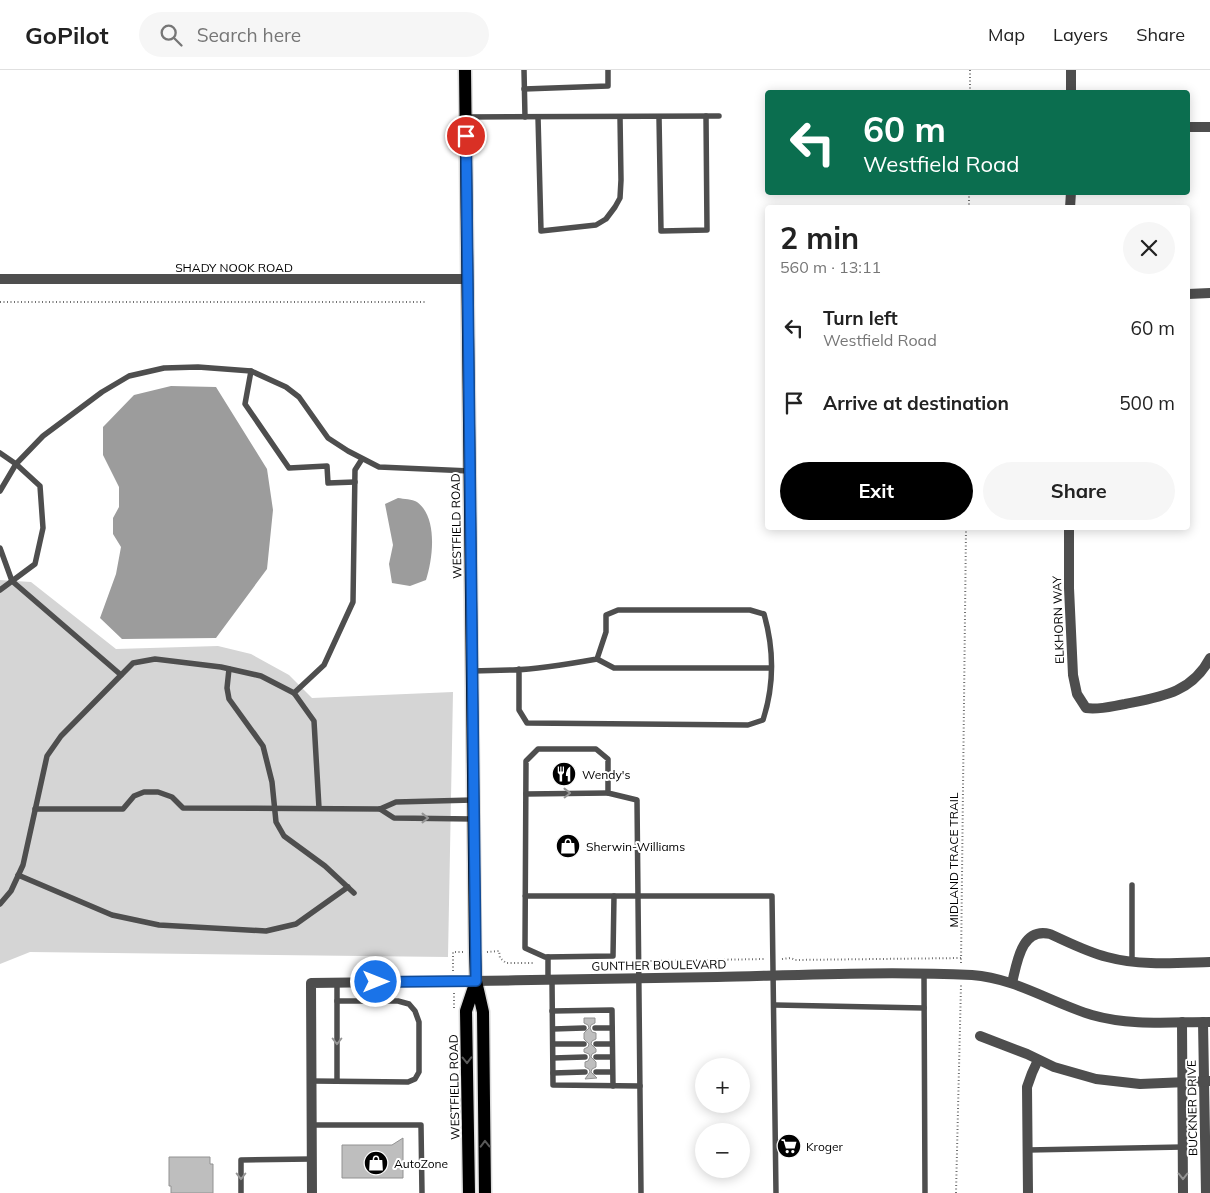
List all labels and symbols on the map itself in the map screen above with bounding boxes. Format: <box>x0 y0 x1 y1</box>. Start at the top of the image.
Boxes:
pin <box>445 115 487 157</box>
street label: SHADY NOOK ROAD <box>175 260 293 275</box>
street label: WESTFIELD ROAD <box>448 473 464 579</box>
street label: ELKHORN WAY <box>1049 575 1067 664</box>
restaurant icon: Wendy's <box>551 761 577 787</box>
place label: Wendy's <box>582 767 630 782</box>
one-way arrow <box>563 788 571 798</box>
street label: MIDLAND TRACE TRAIL <box>946 792 961 927</box>
one-way arrow <box>422 813 429 823</box>
shop icon: Sherwin-Williams <box>555 833 581 859</box>
place label: Sherwin-Williams <box>586 839 685 854</box>
position arrow <box>349 955 401 1007</box>
street label: GUNTHER BOULEVARD <box>591 956 727 974</box>
street label: WESTFIELD ROAD <box>446 1034 462 1140</box>
one-way arrow <box>332 1038 342 1046</box>
one-way arrow <box>462 1056 472 1064</box>
street label: BUCKNER DRIVE <box>1184 1060 1200 1156</box>
supermarket icon: Kroger <box>776 1133 802 1159</box>
place label: Kroger <box>806 1139 844 1154</box>
one-way arrow <box>480 1140 490 1148</box>
shop icon: AutoZone <box>363 1150 389 1176</box>
place label: AutoZone <box>394 1156 448 1171</box>
one-way arrow <box>1178 1172 1188 1180</box>
one-way arrow <box>236 1173 246 1181</box>

